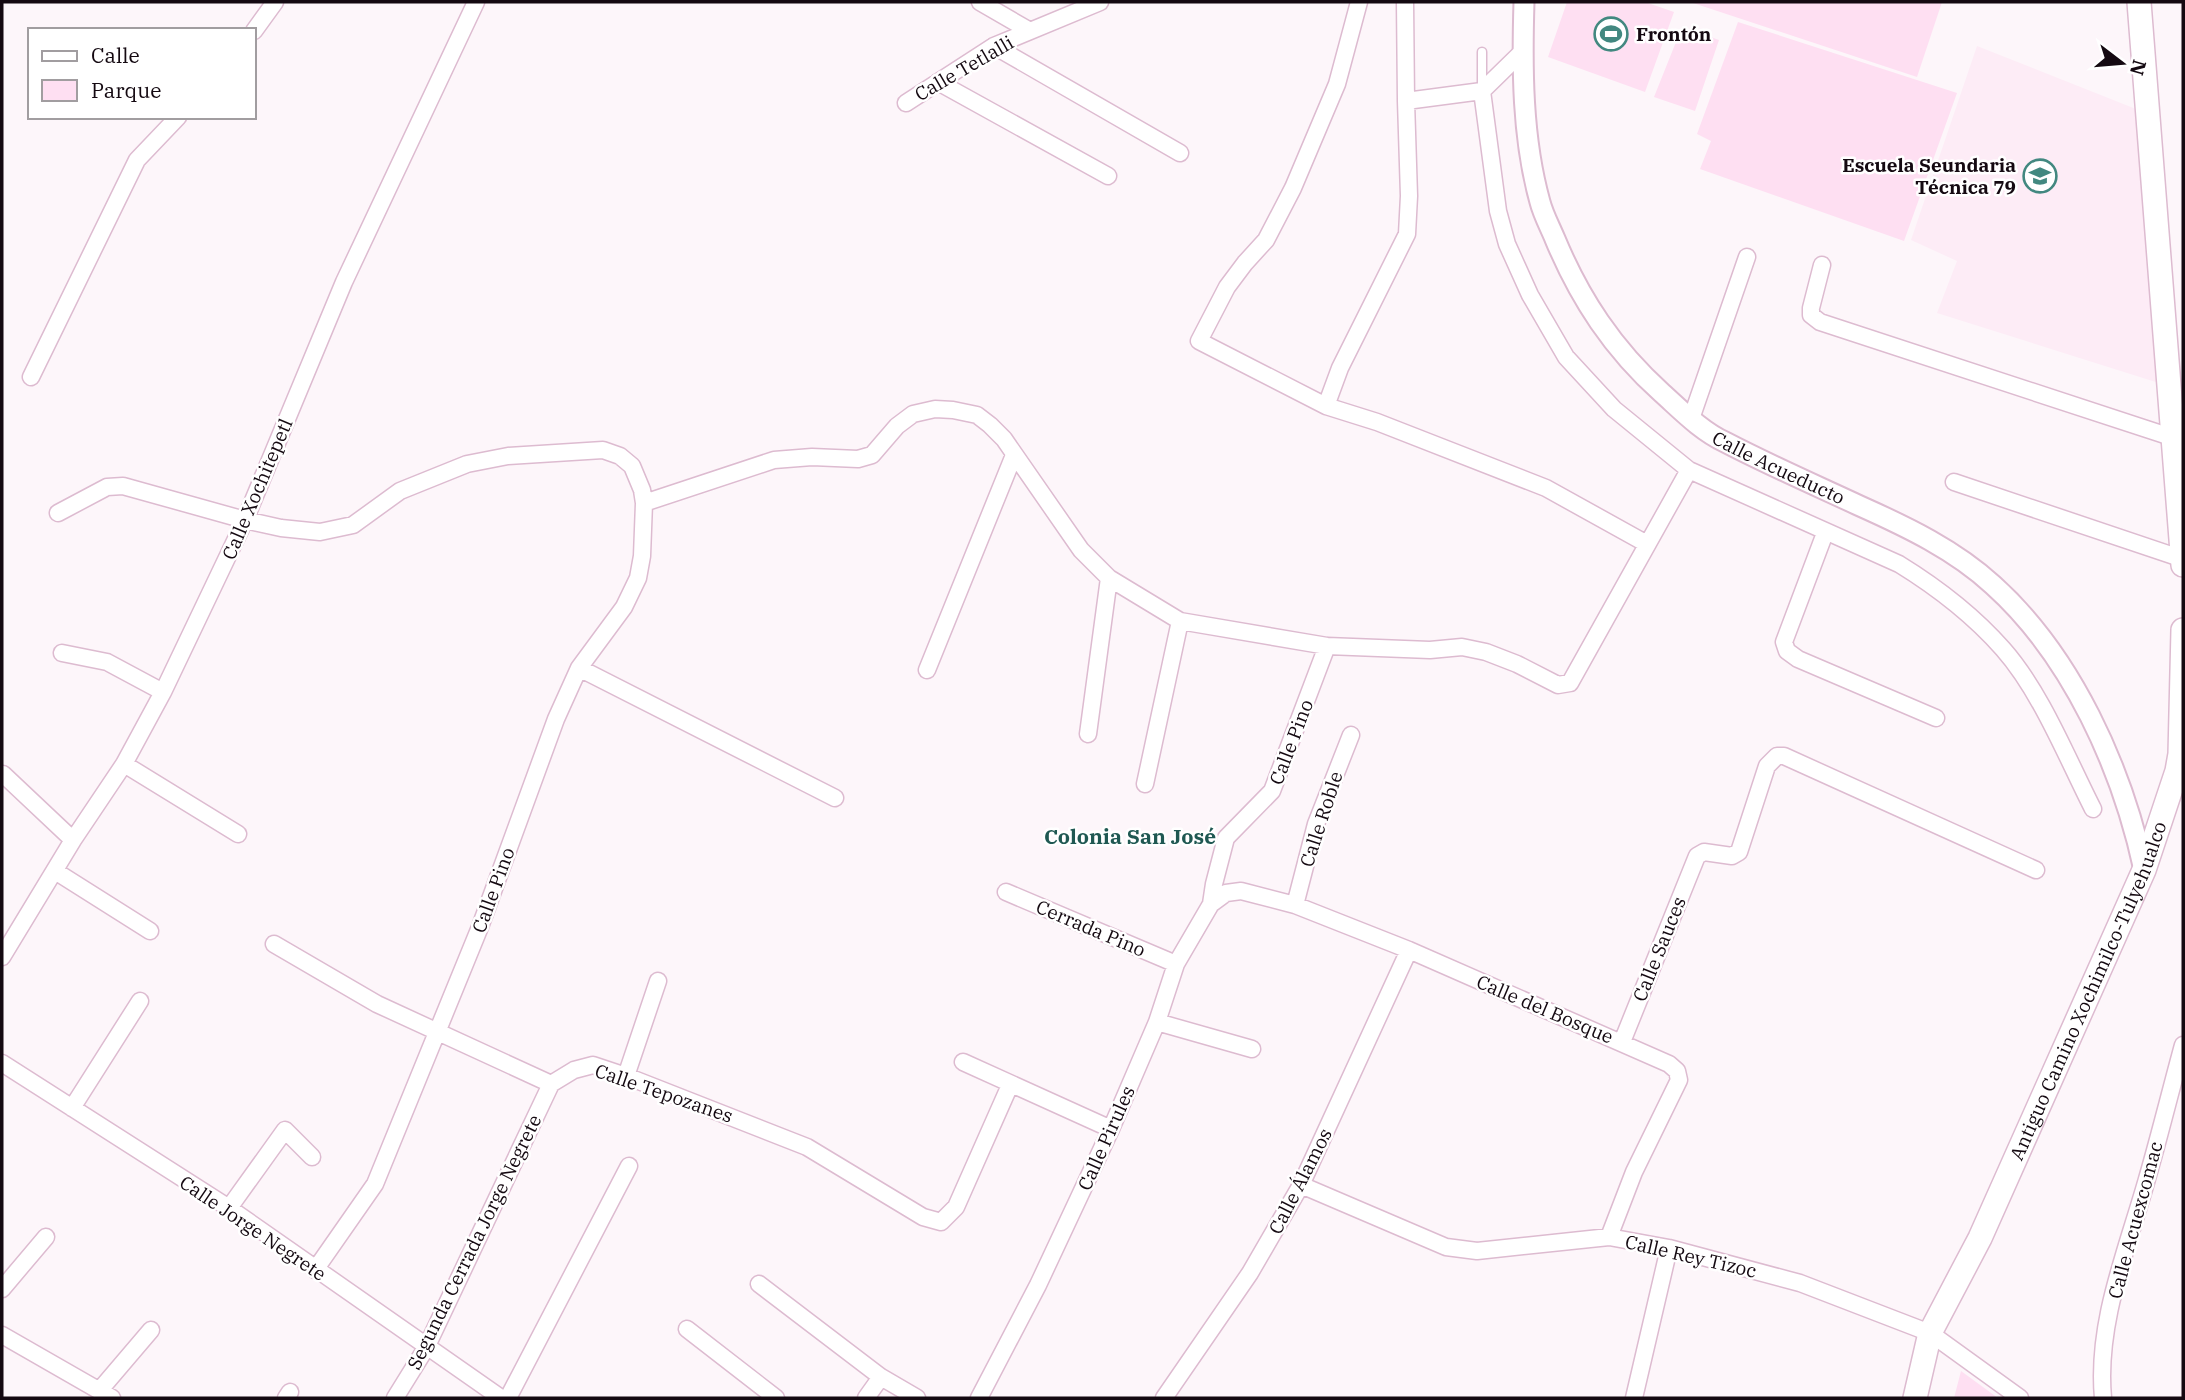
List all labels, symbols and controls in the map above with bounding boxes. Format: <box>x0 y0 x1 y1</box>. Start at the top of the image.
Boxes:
sports icon: Frontón <box>1592 15 1630 53</box>
place label: Frontón <box>1636 22 1712 46</box>
legend <box>28 28 256 119</box>
north arrow <box>2087 28 2157 98</box>
street label: Calle Tetlalli <box>910 30 1018 106</box>
text: Calle <box>91 41 140 69</box>
text: N <box>2125 57 2152 78</box>
text: Parque <box>91 76 161 104</box>
place label: Escuela Seundaria Técnica 79 <box>1842 153 2016 199</box>
school or university icon: Escuela Seundaria Técnica 79 <box>2021 157 2059 195</box>
street label: Calle Xochitepetl <box>216 415 298 563</box>
street label: Calle Acueducto <box>1708 426 1849 509</box>
street label: Calle Pino <box>1264 696 1318 788</box>
street label: Calle Roble <box>1294 768 1348 870</box>
street label: Antiguo Camino Xochimilco-Tulyehualco <box>2004 818 2171 1164</box>
district label: Colonia San José <box>1044 822 1216 850</box>
street label: Calle Pino <box>466 844 520 936</box>
street label: Calle Sauces <box>1627 893 1691 1005</box>
street label: Cerrada Pino <box>1033 894 1149 962</box>
street label: Calle del Bosque <box>1473 969 1617 1049</box>
street label: Calle Tepozanes <box>592 1058 736 1128</box>
street label: Calle Pirules <box>1072 1082 1140 1194</box>
street label: Segunda Cerrada Jorge Negrete <box>402 1110 546 1374</box>
street label: Calle Álamos <box>1263 1124 1337 1238</box>
street label: Calle Acuexcomac <box>2102 1138 2168 1301</box>
street label: Calle Jorge Negrete <box>175 1170 331 1286</box>
street label: Calle Rey Tizoc <box>1623 1229 1759 1283</box>

